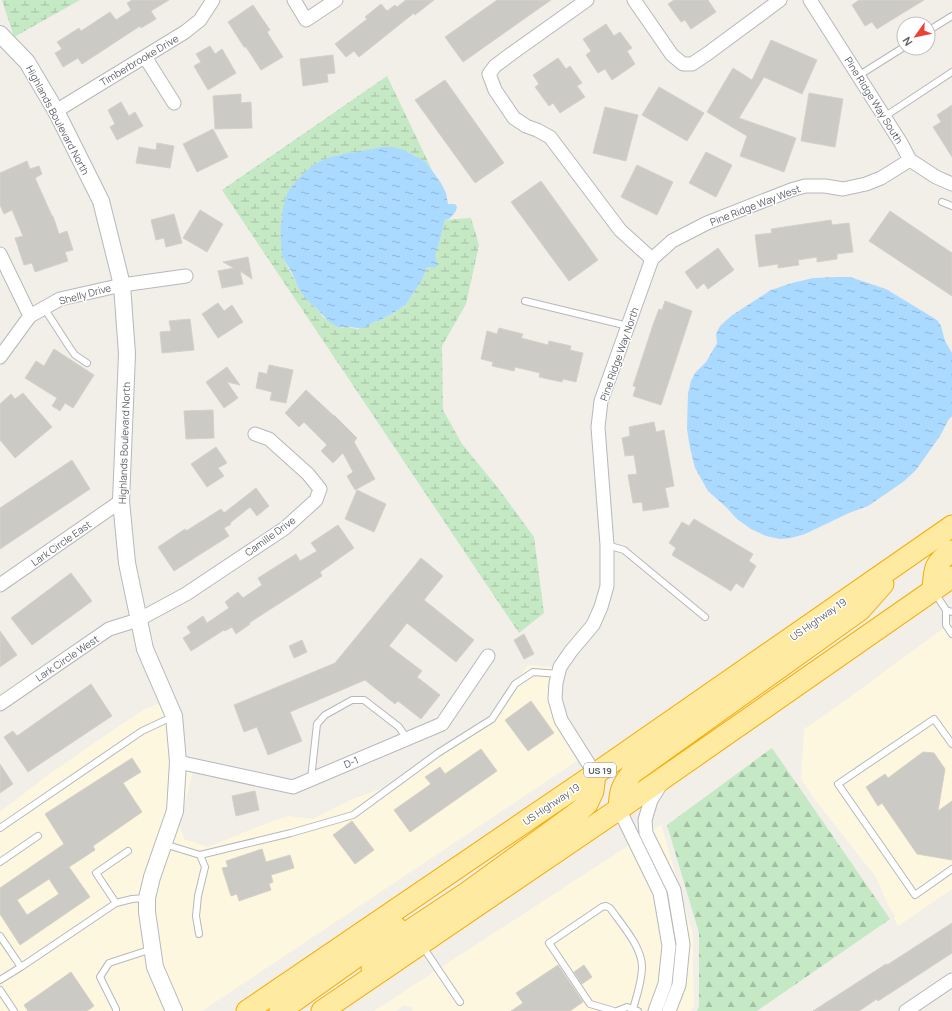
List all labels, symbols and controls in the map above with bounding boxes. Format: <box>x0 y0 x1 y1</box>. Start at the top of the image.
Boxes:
north arrow <box>896 16 936 56</box>
street label: Timberbrooke Drive <box>97 31 181 89</box>
text: N <box>899 34 916 49</box>
street label: Pine Ridge Way South <box>842 54 906 146</box>
street label: Highlands Boulevard North <box>23 63 93 177</box>
street label: Pine Ridge Way West <box>708 181 802 229</box>
street label: Shelly Drive <box>57 280 113 308</box>
street label: Pine Ridge Way North <box>596 305 642 403</box>
street label: Highlands Boulevard North <box>115 382 133 504</box>
street label: Camille Drive <box>242 513 298 559</box>
street label: Lark Circle East <box>28 517 94 569</box>
street label: US Highway 19 <box>787 594 849 644</box>
street label: Lark Circle West <box>33 632 101 684</box>
street label: D-1 <box>341 753 361 771</box>
road number: US 19 <box>584 763 616 777</box>
street label: US Highway 19 <box>520 780 582 828</box>

